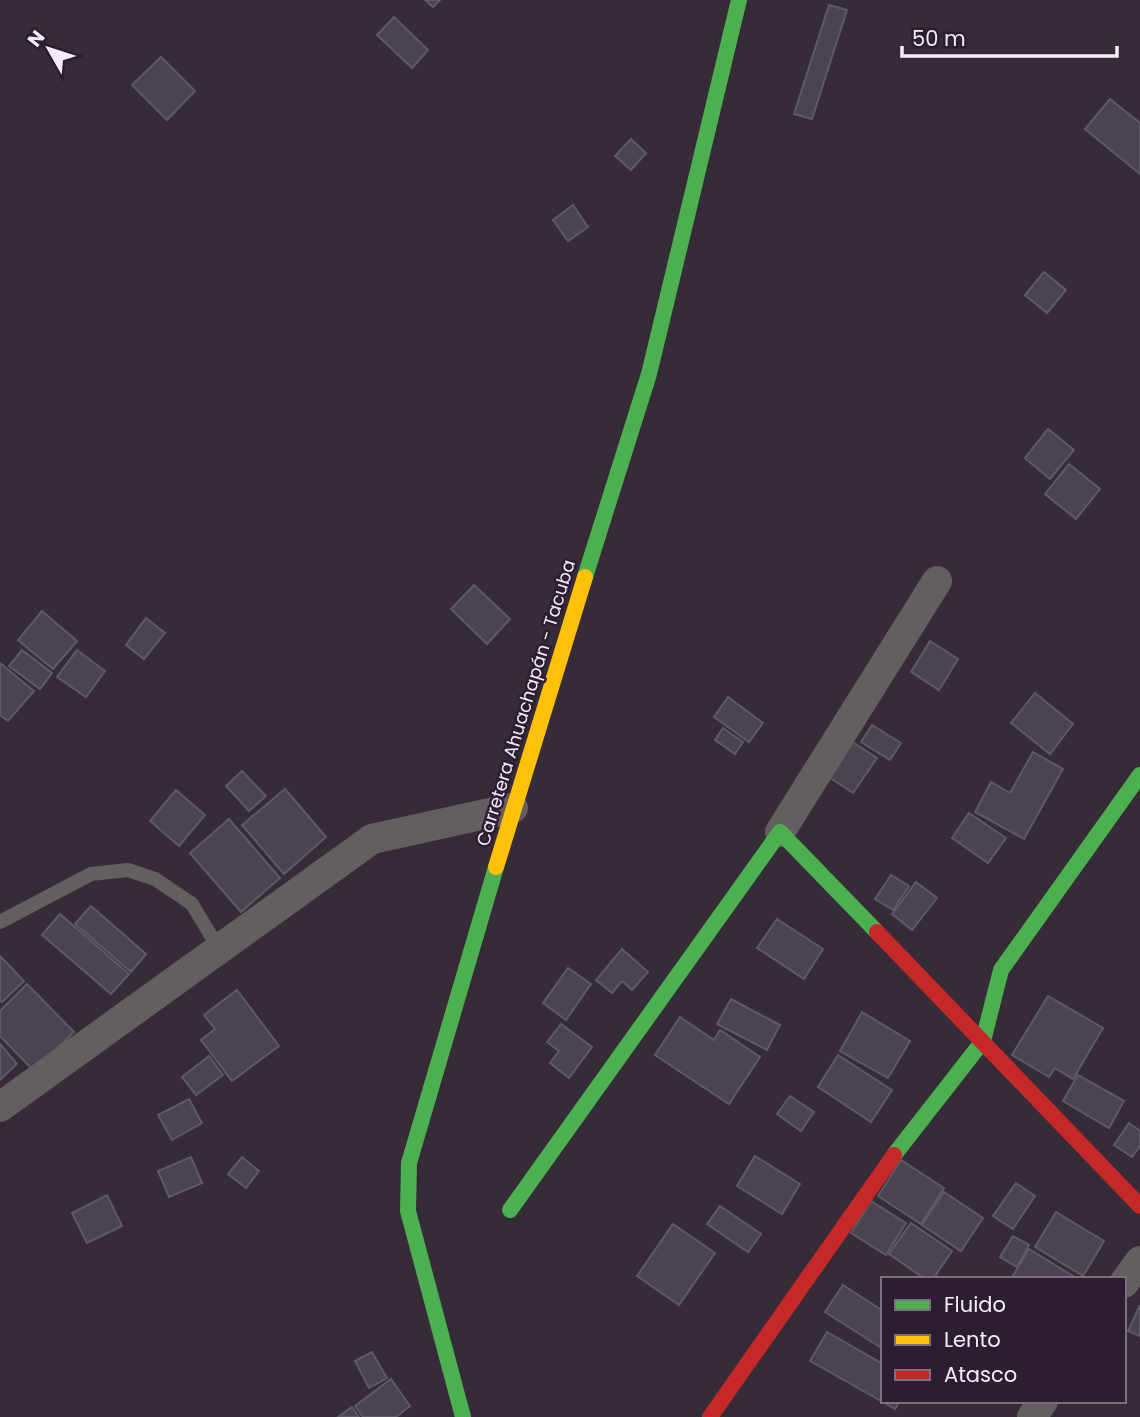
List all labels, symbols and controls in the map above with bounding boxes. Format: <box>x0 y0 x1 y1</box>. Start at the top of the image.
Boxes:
north arrow <box>14 14 84 84</box>
scale bar <box>902 14 1117 58</box>
text: 50 m <box>912 24 966 53</box>
text: N <box>21 25 51 53</box>
street label: Carretera Ahuachapán - Tacuba <box>470 557 581 849</box>
legend <box>881 1277 1126 1403</box>
text: Fluido <box>944 1290 1006 1319</box>
text: Lento <box>944 1325 1001 1354</box>
text: Atasco <box>944 1360 1017 1389</box>

